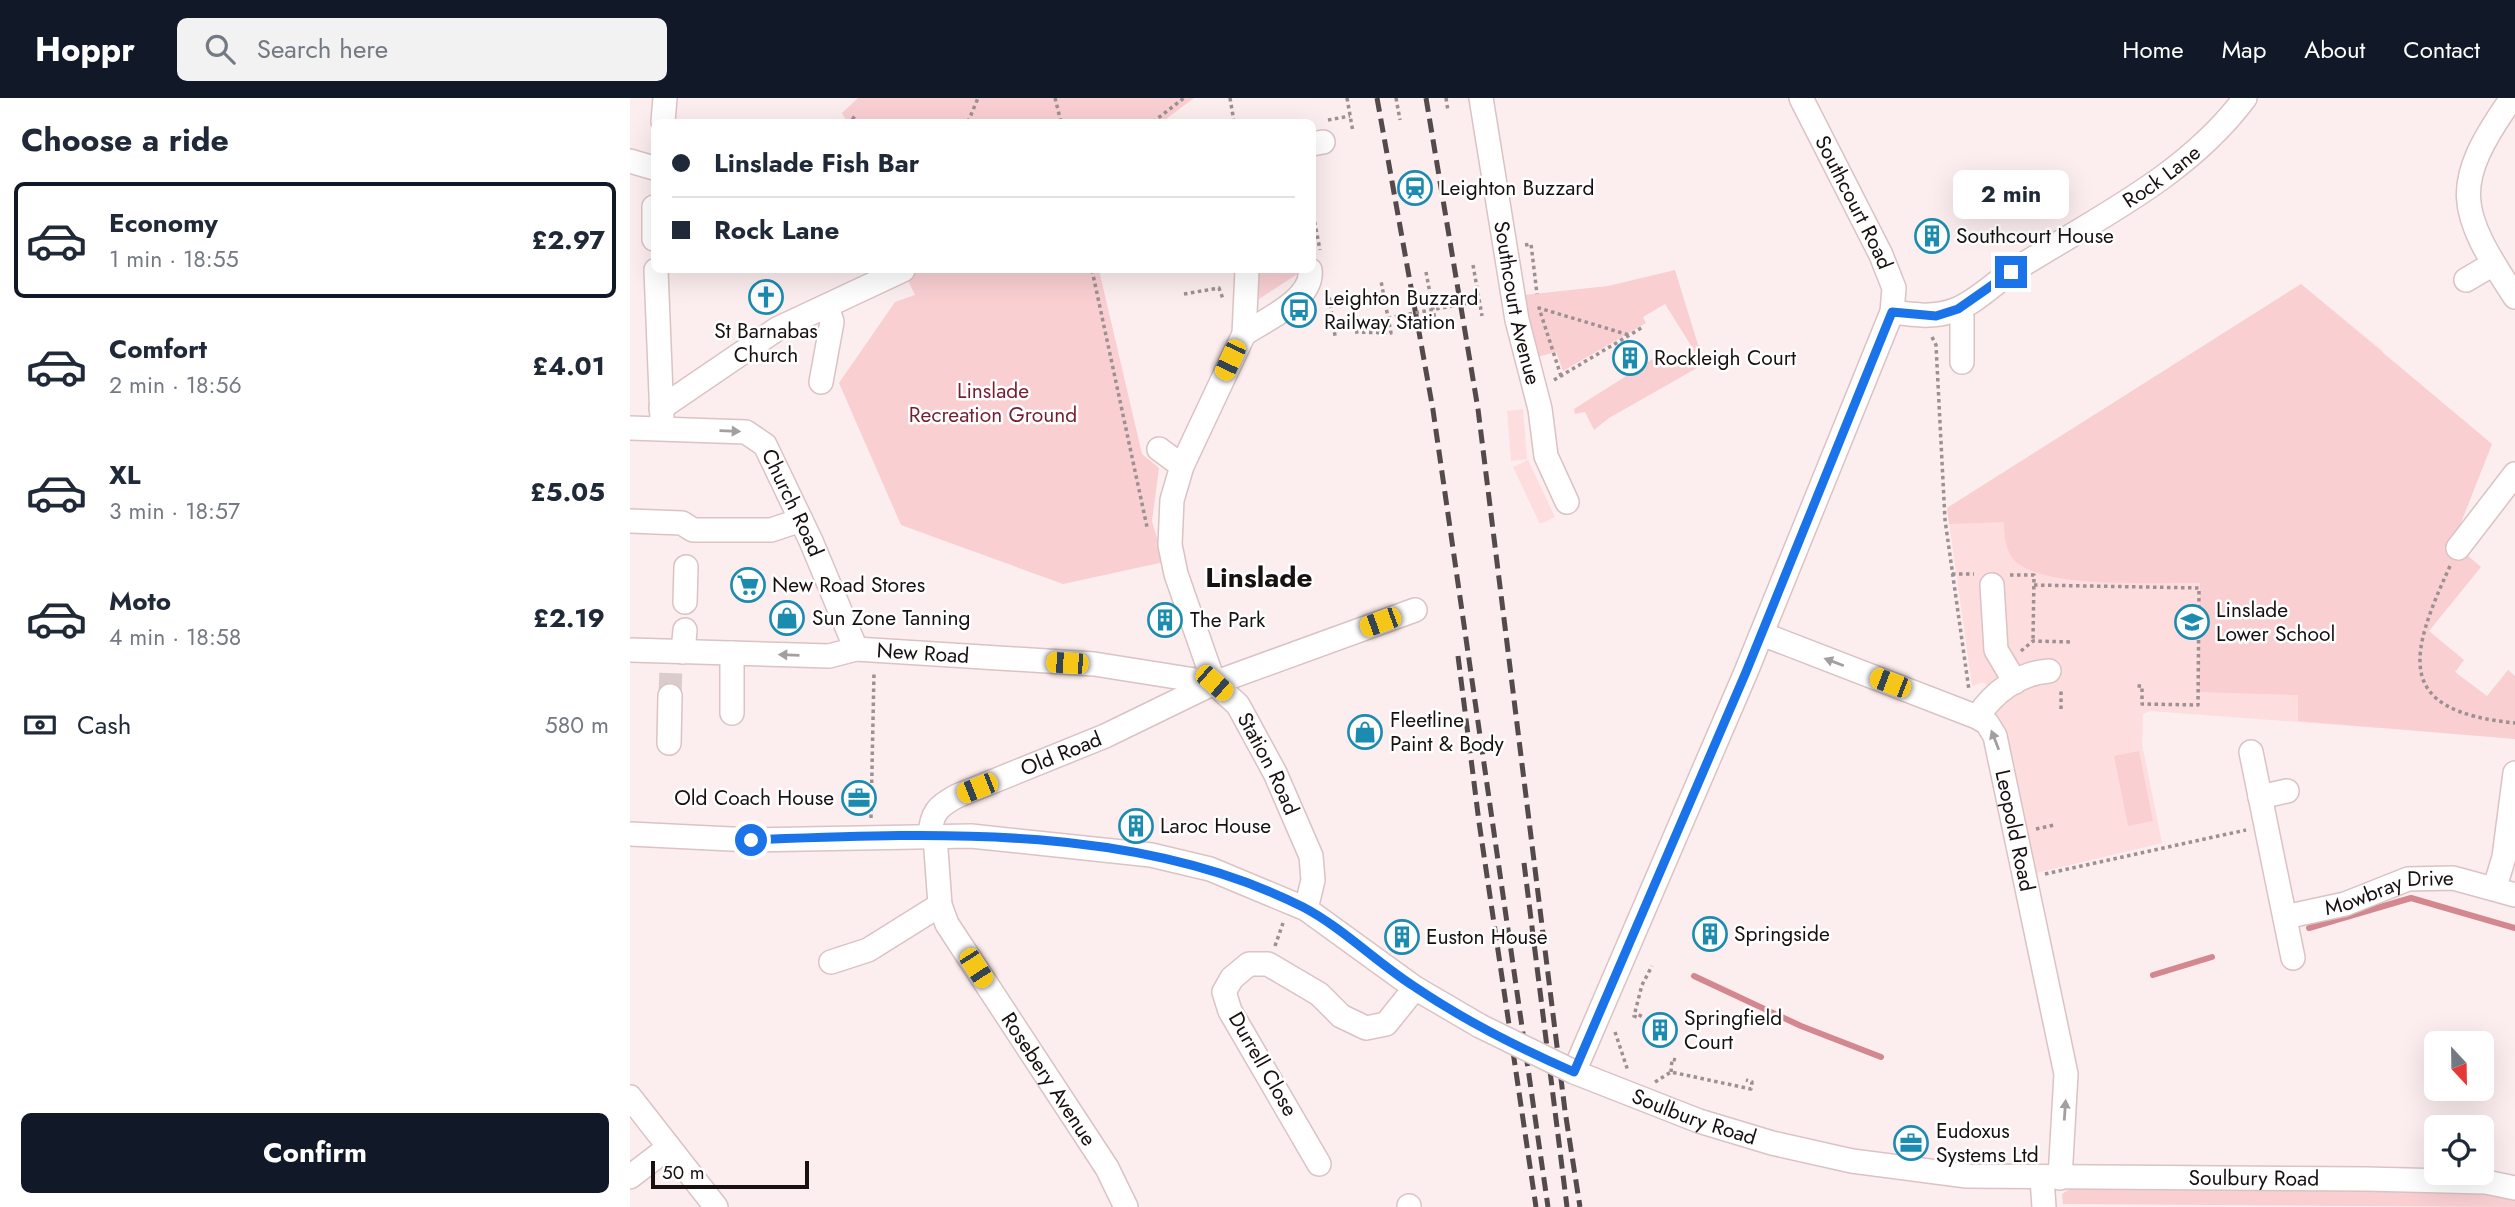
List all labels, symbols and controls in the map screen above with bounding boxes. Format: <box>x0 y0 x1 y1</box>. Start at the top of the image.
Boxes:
search box <box>177 18 667 81</box>
text: Hoppr <box>35 26 135 73</box>
icon: search <box>201 30 239 68</box>
text: Search here <box>257 30 388 68</box>
text: Home <box>2122 32 2184 67</box>
text: Map <box>2222 32 2266 67</box>
text: About <box>2304 32 2365 67</box>
text: Contact <box>2403 32 2480 67</box>
text: Choose a ride <box>21 117 229 163</box>
street label: Southcourt Road <box>1807 130 1900 274</box>
street label: Rock Lane <box>2117 138 2207 216</box>
text: Linslade Fish Bar <box>714 144 919 182</box>
station icon: Leighton Buzzard <box>1396 169 1434 207</box>
callout: 2 min <box>1953 170 2069 220</box>
place label: Leighton Buzzard <box>1440 173 1595 203</box>
text: 2 min <box>1981 177 2041 211</box>
text: Economy <box>109 204 218 242</box>
icon: car <box>25 209 88 272</box>
text: Rock Lane <box>714 211 839 249</box>
building icon: Southcourt House <box>1913 217 1951 255</box>
street label: Southcourt Avenue <box>1486 219 1548 388</box>
text: £2.97 <box>531 221 605 259</box>
place label: Southcourt House <box>1956 221 2114 251</box>
text: 1 min · 18:55 <box>109 242 239 276</box>
route end <box>1995 256 2027 288</box>
church icon: St Barnabas Church <box>747 278 785 316</box>
place label: Leighton Buzzard Railway Station <box>1324 283 1479 337</box>
bus stop icon: Leighton Buzzard Railway Station <box>1280 291 1318 329</box>
place label: St Barnabas Church <box>714 316 818 370</box>
text: Comfort <box>109 330 207 368</box>
icon: car <box>25 335 88 398</box>
car <box>1212 337 1249 383</box>
building icon: Rockleigh Court <box>1611 339 1649 377</box>
place label: Rockleigh Court <box>1654 343 1796 373</box>
text: £4.01 <box>532 347 605 385</box>
text: 2 min · 18:56 <box>109 368 242 402</box>
park label: Linslade Recreation Ground <box>909 376 1077 430</box>
one-way arrow <box>719 426 741 437</box>
street label: Church Road <box>754 444 831 561</box>
text: XL <box>109 456 141 494</box>
icon: car <box>25 461 88 524</box>
text: £5.05 <box>530 473 605 511</box>
text: 3 min · 18:57 <box>109 494 240 528</box>
district label: Linslade <box>1205 557 1313 598</box>
supermarket icon: New Road Stores <box>729 566 767 604</box>
place label: New Road Stores <box>772 570 925 600</box>
text: Moto <box>109 582 171 620</box>
icon: car <box>25 587 88 650</box>
place label: Linslade Lower School <box>2216 595 2335 649</box>
text: £2.19 <box>533 599 605 637</box>
shop icon: Sun Zone Tanning <box>768 599 806 637</box>
building icon: The Park <box>1146 601 1184 639</box>
place label: Sun Zone Tanning <box>812 603 971 633</box>
school or university icon: Linslade Lower School <box>2173 603 2211 641</box>
place label: The Park <box>1190 605 1266 635</box>
car <box>1357 605 1404 639</box>
text: 4 min · 18:58 <box>109 620 241 654</box>
street label: New Road <box>876 635 970 671</box>
one-way arrow <box>778 649 800 660</box>
car <box>1046 651 1089 675</box>
one-way arrow <box>1823 656 1844 667</box>
car <box>1192 661 1237 705</box>
car <box>1867 666 1914 700</box>
place label: Fleetline Paint & Body <box>1390 705 1504 759</box>
icon: cash <box>21 706 59 744</box>
text: Cash <box>77 706 131 744</box>
street label: Station Road <box>1230 707 1306 820</box>
text: 580 m <box>545 708 609 742</box>
shop icon: Fleetline Paint & Body <box>1346 713 1384 751</box>
street label: Old Road <box>1016 724 1106 784</box>
one-way arrow <box>1990 730 2001 751</box>
street label: Leopold Road <box>1987 767 2042 894</box>
car <box>954 770 1001 806</box>
office icon: Old Coach House <box>840 779 878 817</box>
place label: Old Coach House <box>674 783 834 813</box>
building icon: Laroc House <box>1117 807 1155 845</box>
place label: Laroc House <box>1160 811 1271 841</box>
route start <box>735 824 767 856</box>
street label: Mowbray Drive <box>2322 863 2454 923</box>
building icon: Springside <box>1691 915 1729 953</box>
building icon: Euston House <box>1383 918 1421 956</box>
place label: Springside <box>1734 919 1830 949</box>
place label: Euston House <box>1426 922 1548 952</box>
car <box>956 945 997 991</box>
place label: Springfield Court <box>1684 1003 1782 1057</box>
street label: Rosebery Avenue <box>994 1006 1104 1152</box>
street label: Durrell Close <box>1221 1006 1305 1122</box>
building icon: Springfield Court <box>1641 1011 1679 1049</box>
north arrow <box>2424 1031 2494 1101</box>
map controls <box>2424 1031 2494 1185</box>
street label: Soulbury Road <box>1627 1081 1760 1153</box>
one-way arrow <box>2060 1099 2071 1121</box>
button: Confirm <box>21 1113 609 1193</box>
button: locate <box>2424 1115 2494 1185</box>
place label: Eudoxus Systems Ltd <box>1936 1116 2039 1170</box>
office icon: Eudoxus Systems Ltd <box>1892 1124 1930 1162</box>
scale bar <box>651 1158 808 1190</box>
text: 50 m <box>662 1159 705 1186</box>
street label: Soulbury Road <box>2188 1163 2319 1194</box>

